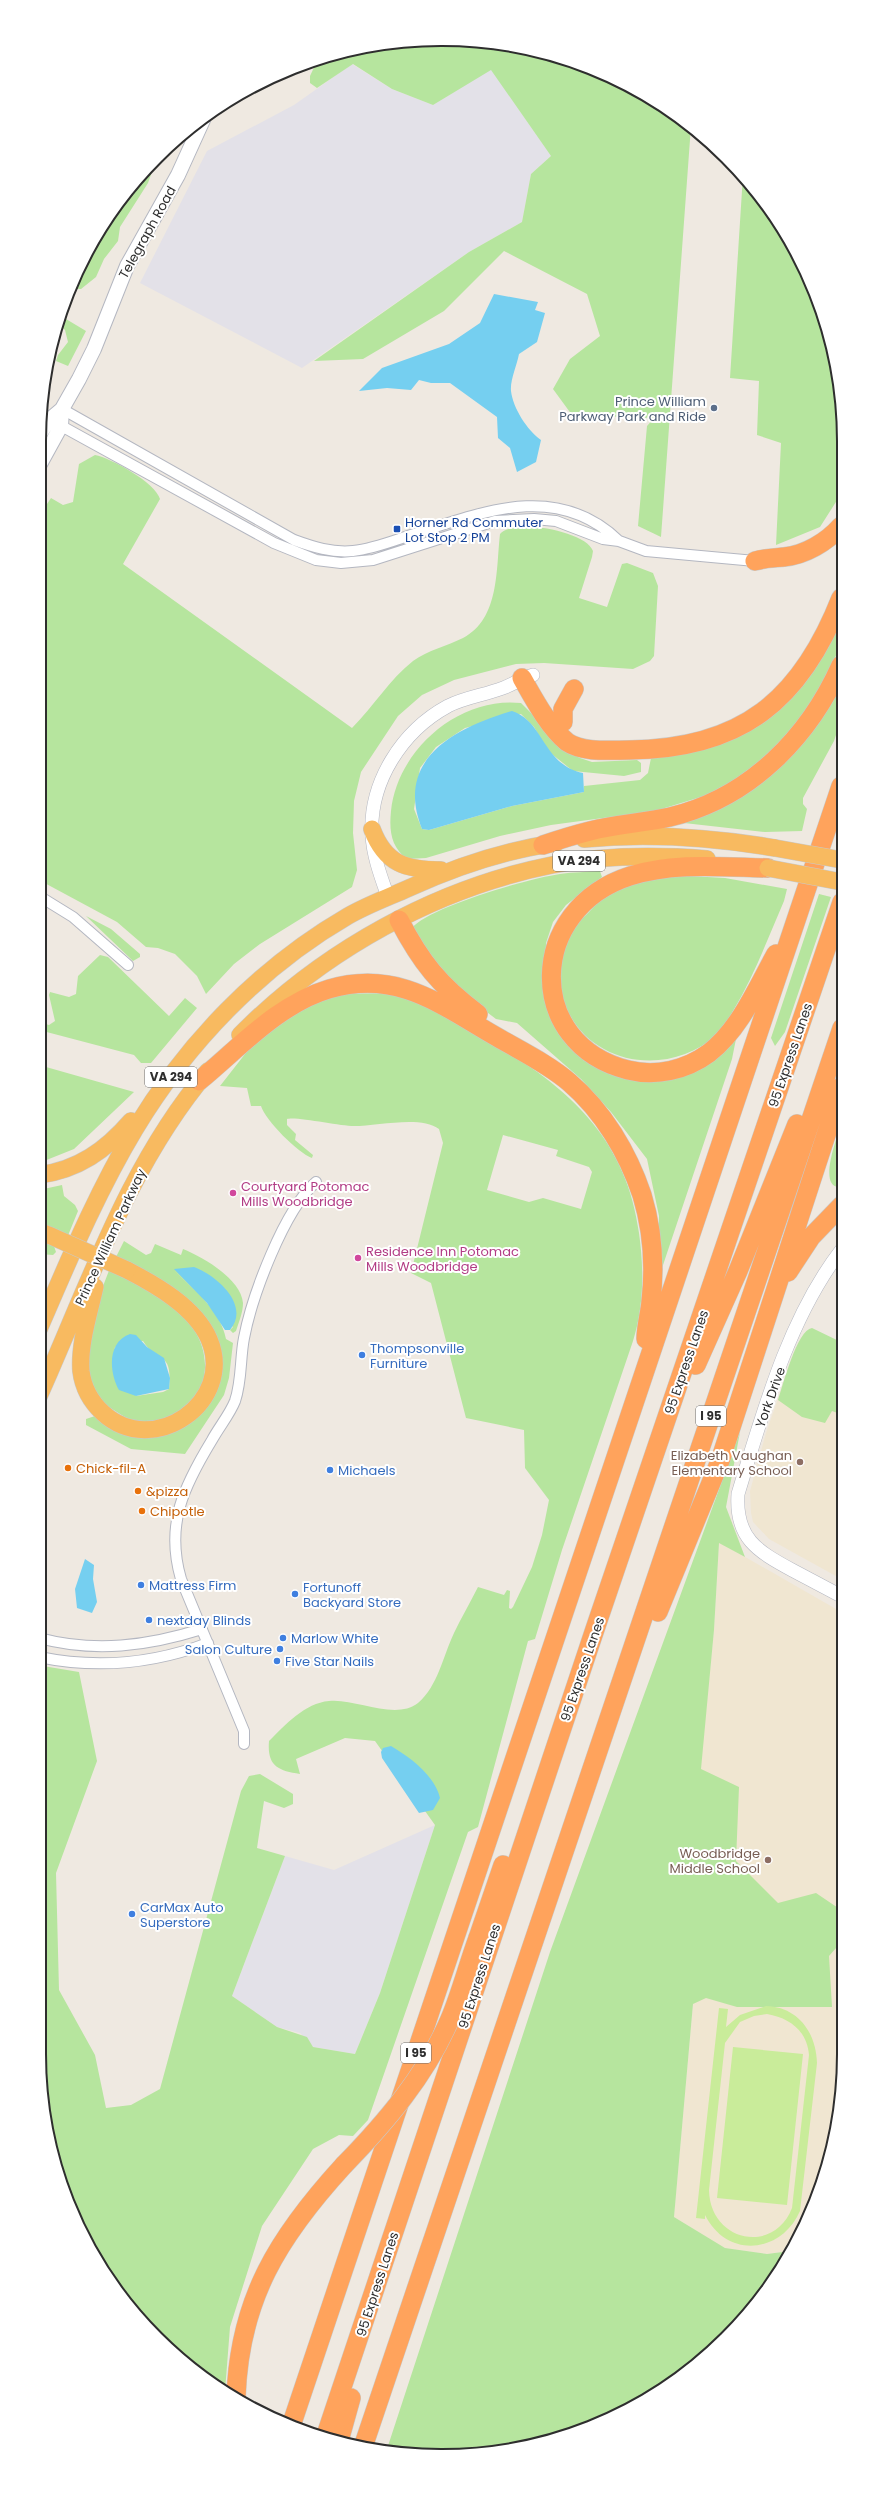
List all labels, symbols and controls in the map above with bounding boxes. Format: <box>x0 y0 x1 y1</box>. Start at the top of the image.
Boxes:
street label: Telegraph Road <box>114 183 181 282</box>
place label: Prince William Parkway Park and Ride <box>559 392 706 426</box>
marker: Prince William Parkway Park and Ride <box>709 403 719 413</box>
place label: Horner Rd Commuter Lot Stop 2 PM <box>405 513 543 547</box>
marker: Horner Rd Commuter Lot Stop 2 PM <box>392 524 402 534</box>
road number: VA 294 <box>553 851 605 871</box>
street label: 95 Express Lanes <box>764 1000 817 1110</box>
road number: VA 294 <box>145 1067 197 1087</box>
street label: Prince William Parkway <box>70 1165 151 1309</box>
place label: Courtyard Potomac Mills Woodbridge <box>241 1177 370 1211</box>
marker: Courtyard Potomac Mills Woodbridge <box>228 1188 238 1198</box>
place label: Residence Inn Potomac Mills Woodbridge <box>366 1242 519 1276</box>
marker: Residence Inn Potomac Mills Woodbridge <box>353 1253 363 1263</box>
street label: 95 Express Lanes <box>660 1307 713 1417</box>
place label: Thompsonville Furniture <box>370 1339 464 1373</box>
marker: Thompsonville Furniture <box>357 1350 367 1360</box>
street label: York Drive <box>751 1364 790 1430</box>
road number: I 95 <box>696 1406 726 1426</box>
place label: Elizabeth Vaughan Elementary School <box>671 1446 792 1480</box>
marker: Elizabeth Vaughan Elementary School <box>795 1457 805 1467</box>
place label: Chick-fil-A <box>76 1459 146 1478</box>
place label: Michaels <box>338 1461 396 1480</box>
marker: Chick-fil-A <box>63 1463 73 1473</box>
marker: Michaels <box>325 1465 335 1475</box>
place label: &pizza <box>146 1482 188 1501</box>
marker: &pizza <box>133 1486 143 1496</box>
place label: Chipotle <box>150 1502 205 1521</box>
marker: Chipotle <box>137 1506 147 1516</box>
place label: Mattress Firm <box>149 1576 236 1595</box>
place label: Fortunoff Backyard Store <box>303 1578 401 1612</box>
marker: Mattress Firm <box>136 1580 146 1590</box>
marker: Fortunoff Backyard Store <box>290 1589 300 1599</box>
place label: nextday Blinds <box>157 1611 251 1630</box>
street label: 95 Express Lanes <box>556 1614 609 1724</box>
marker: nextday Blinds <box>144 1615 154 1625</box>
place label: Marlow White <box>291 1629 378 1648</box>
marker: Marlow White <box>278 1633 288 1643</box>
place label: Salon Culture <box>185 1640 272 1659</box>
marker: Salon Culture <box>275 1644 285 1654</box>
place label: Five Star Nails <box>285 1652 374 1671</box>
marker: Five Star Nails <box>272 1656 282 1666</box>
place label: Woodbridge Middle School <box>670 1844 760 1878</box>
marker: Woodbridge Middle School <box>763 1855 773 1865</box>
place label: CarMax Auto Superstore <box>140 1898 224 1932</box>
marker: CarMax Auto Superstore <box>127 1909 137 1919</box>
street label: 95 Express Lanes <box>454 1921 505 2031</box>
road number: I 95 <box>401 2043 431 2063</box>
street label: 95 Express Lanes <box>352 2229 403 2339</box>

